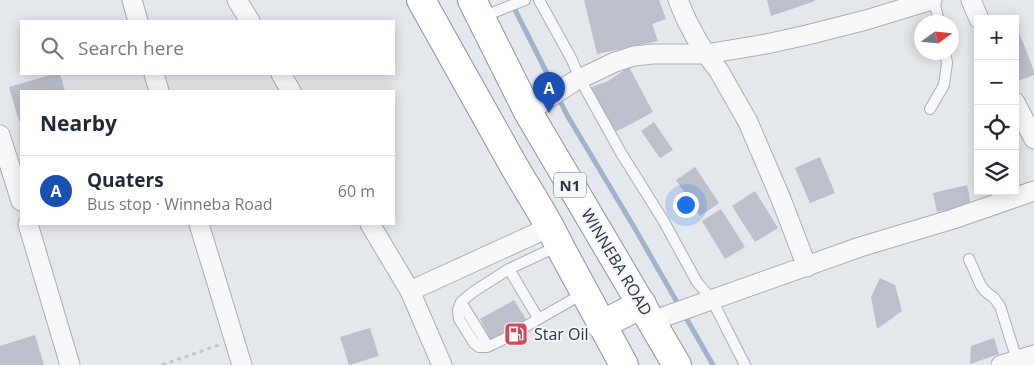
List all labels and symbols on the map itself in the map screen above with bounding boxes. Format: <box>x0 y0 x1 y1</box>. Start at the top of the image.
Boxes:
north arrow <box>914 15 959 60</box>
pin: A <box>533 72 565 113</box>
road number: N1 <box>554 172 586 198</box>
your location <box>673 192 699 218</box>
street label: WINNEBA ROAD <box>576 205 658 319</box>
fuel station icon: Star Oil <box>503 321 529 347</box>
place label: Star Oil <box>534 323 589 345</box>

